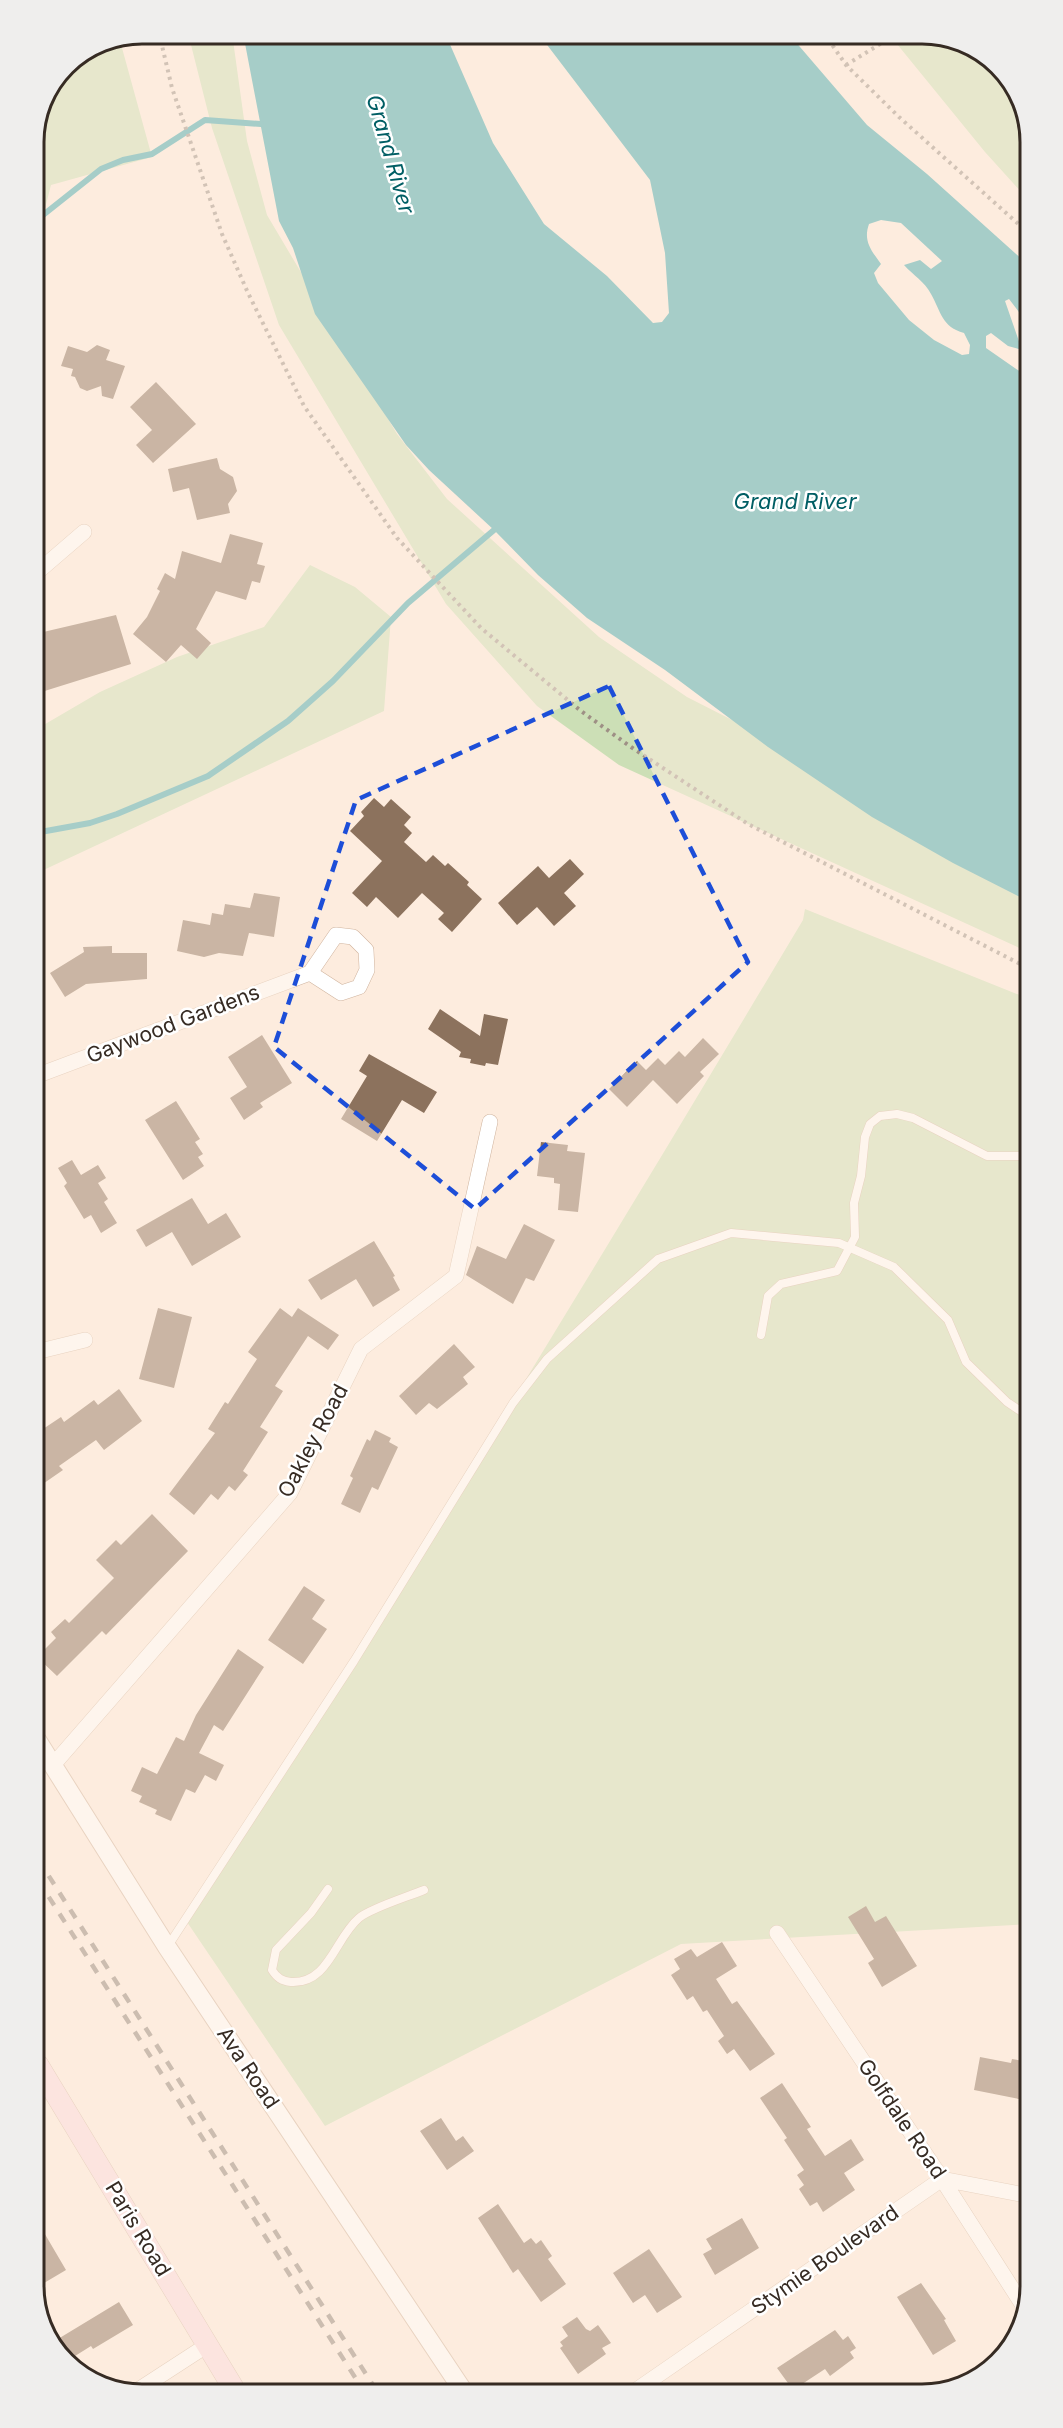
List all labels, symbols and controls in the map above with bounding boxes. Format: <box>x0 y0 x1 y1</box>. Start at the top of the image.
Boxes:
water label: Grand River <box>362 91 421 217</box>
water label: Grand River <box>734 488 857 514</box>
street label: Gaywood Gardens <box>83 979 263 1068</box>
street label: Oakley Road <box>272 1380 353 1502</box>
street label: Ava Road <box>212 2022 285 2113</box>
street label: Golfdale Road <box>853 2054 952 2183</box>
street label: Paris Road <box>100 2177 176 2281</box>
street label: Stymie Boulevard <box>746 2200 903 2320</box>

